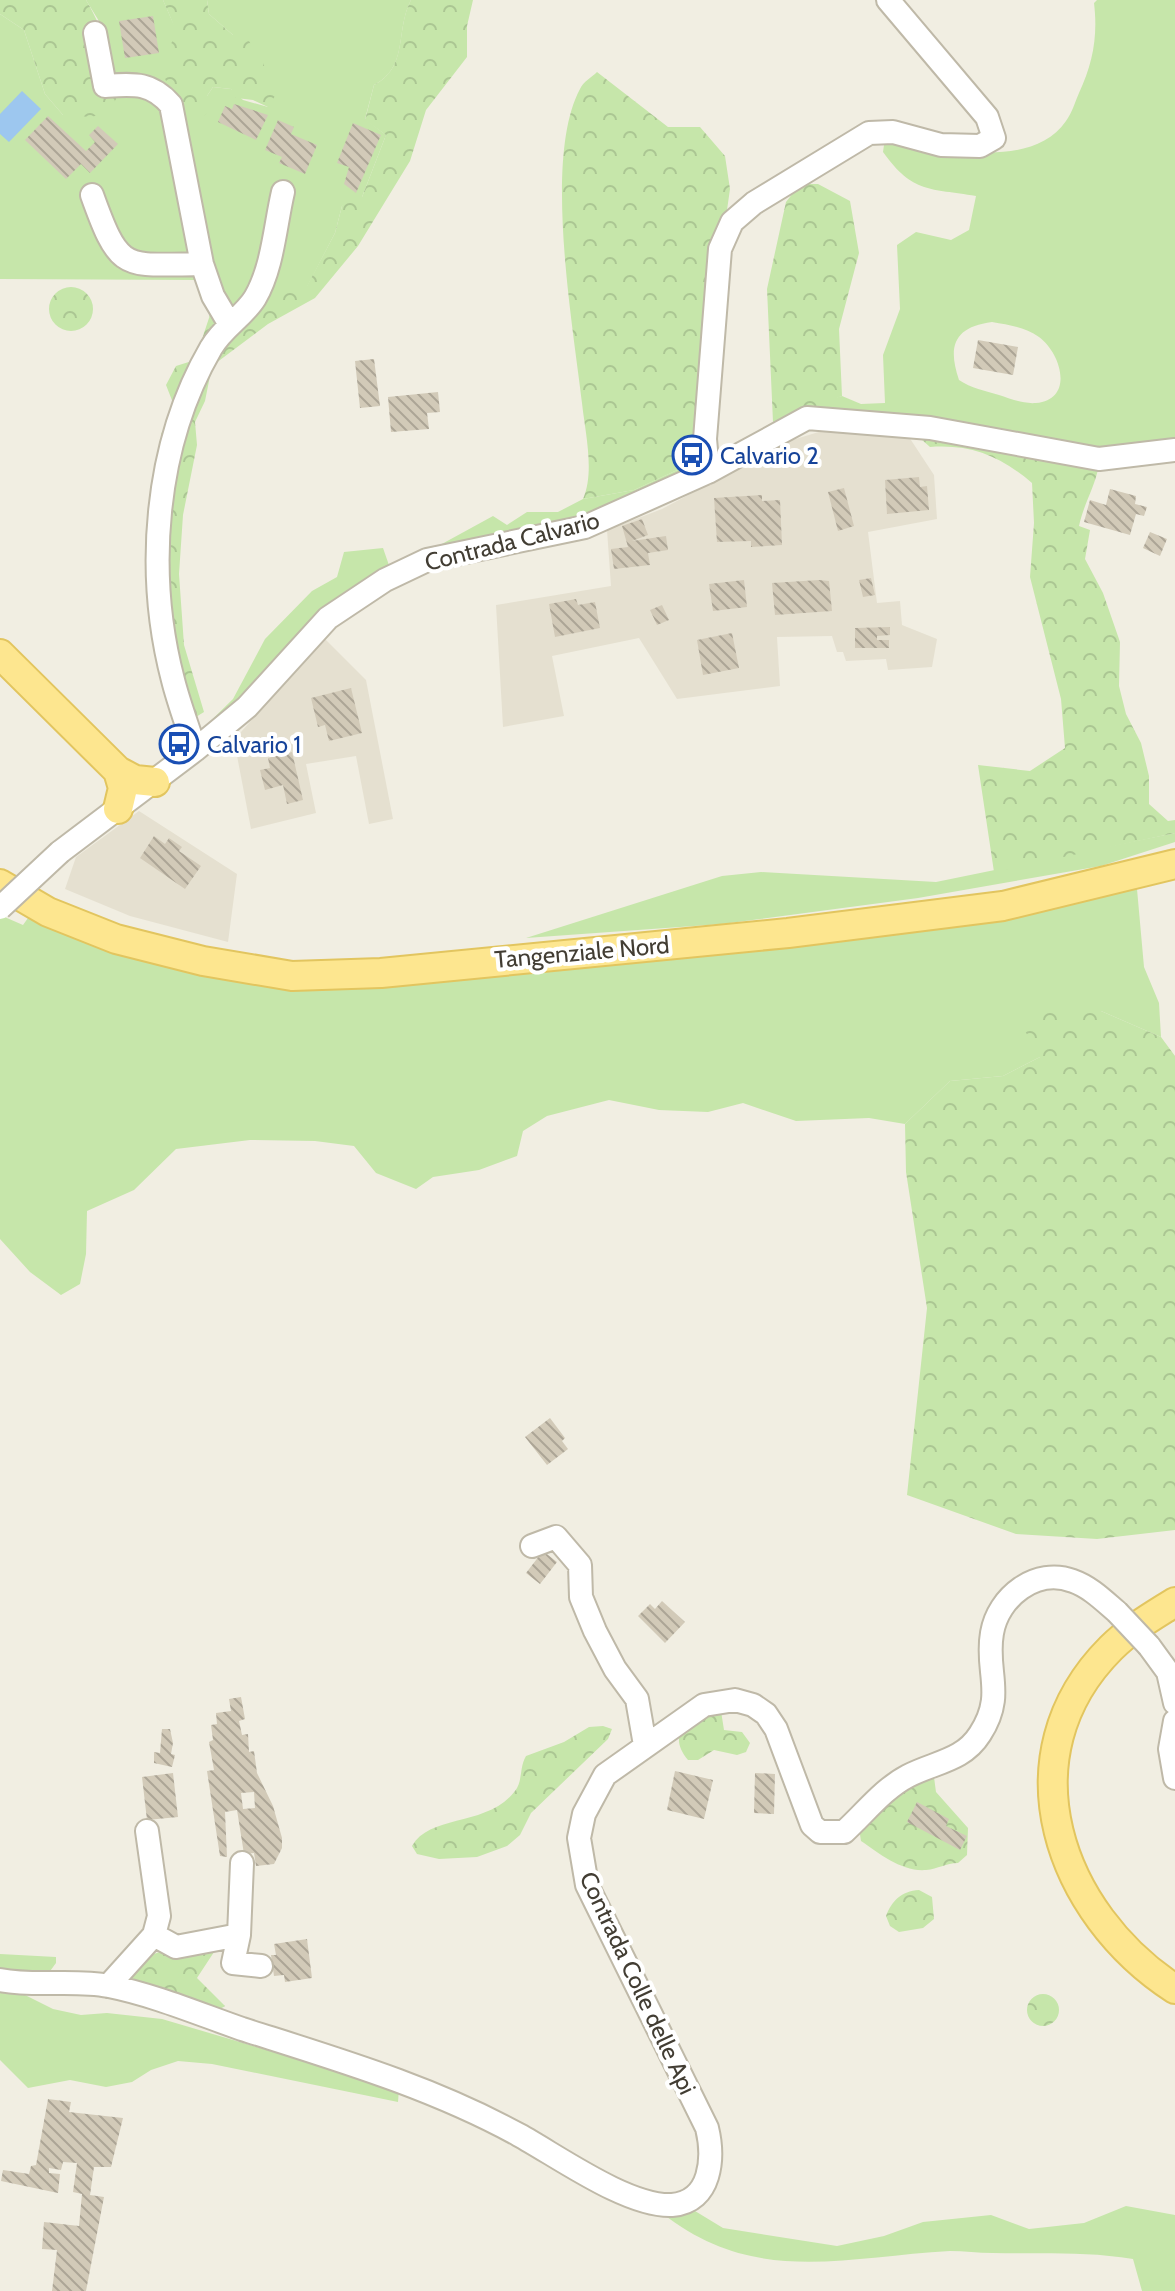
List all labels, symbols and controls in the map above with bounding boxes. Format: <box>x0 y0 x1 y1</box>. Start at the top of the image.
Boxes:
bus stop icon: Calvario 2 <box>671 434 713 476</box>
place label: Calvario 2 <box>720 441 819 470</box>
street label: Contrada Calvario <box>422 505 602 577</box>
bus stop icon: Calvario 1 <box>158 723 200 765</box>
place label: Calvario 1 <box>207 730 301 759</box>
street label: Tangenziale Nord <box>493 930 671 974</box>
street label: Contrada Colle delle Api <box>574 1867 702 2099</box>

